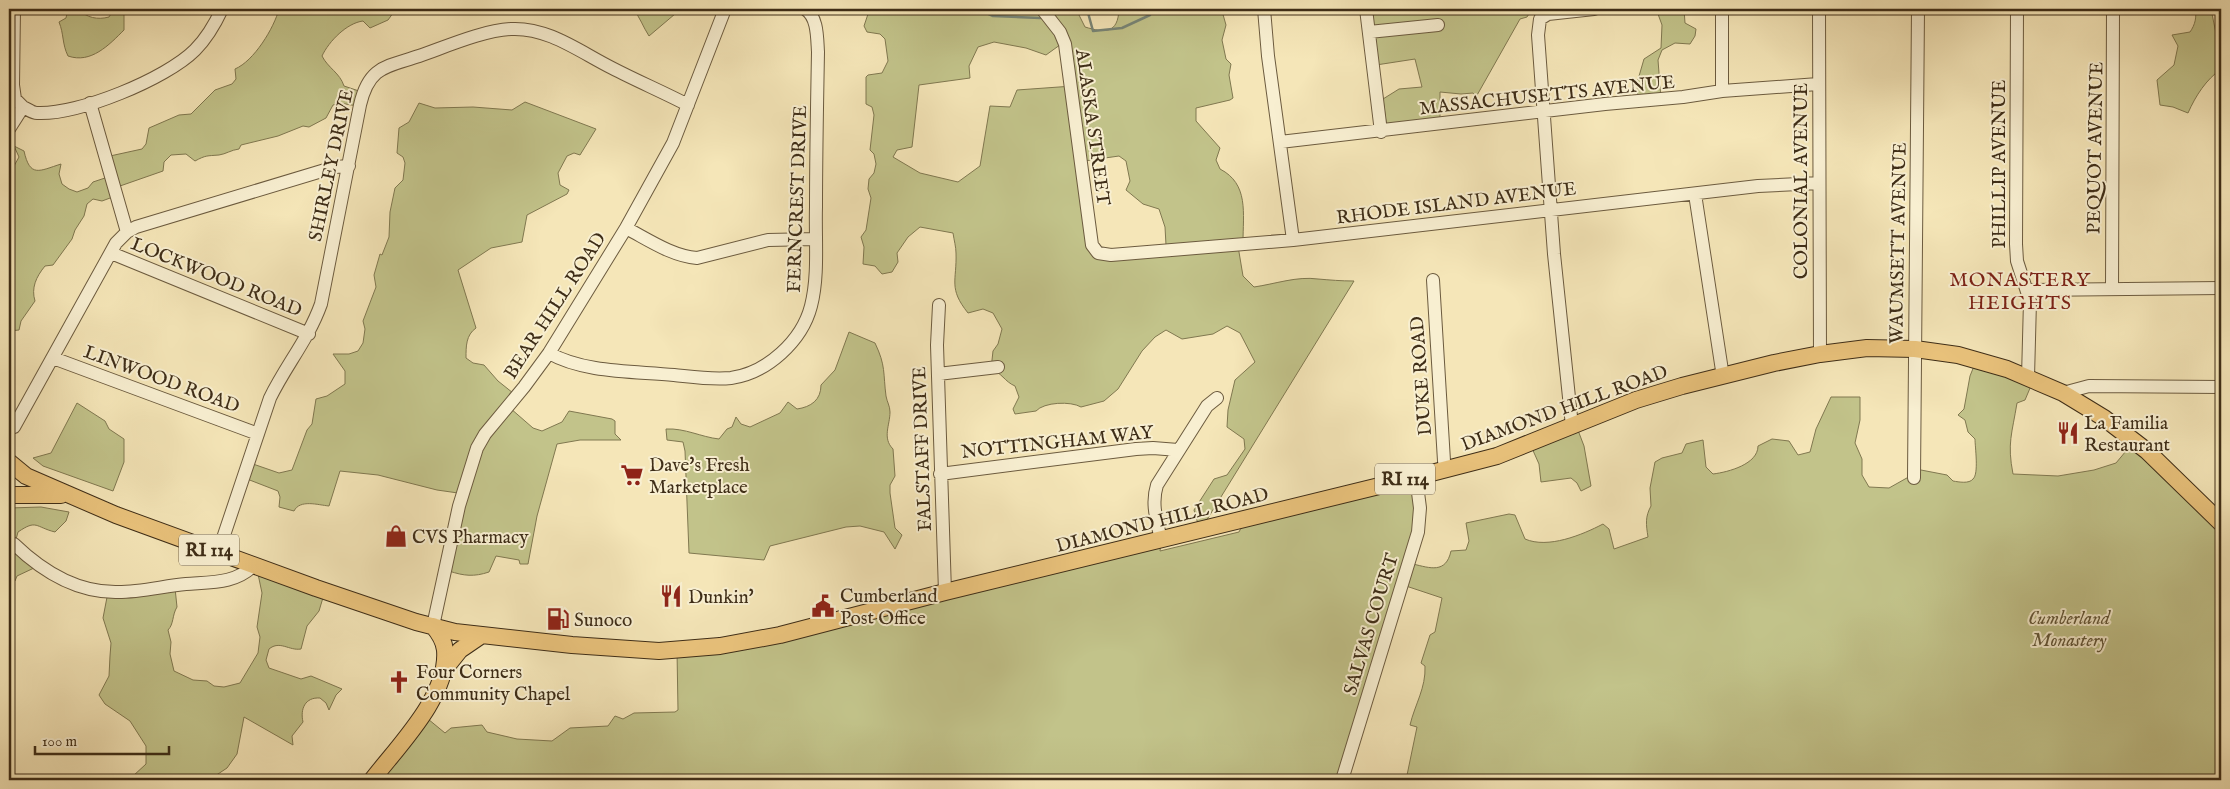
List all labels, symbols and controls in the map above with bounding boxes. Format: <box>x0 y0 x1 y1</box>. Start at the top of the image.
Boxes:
street label: ALASKA STREET <box>1069 47 1115 207</box>
street label: PEQUOT AVENUE <box>2082 62 2110 234</box>
street label: MASSACHUSETTS AVENUE <box>1418 71 1676 121</box>
street label: PHILLIP AVENUE <box>1988 79 2012 249</box>
street label: COLONIAL AVENUE <box>1790 83 1814 279</box>
street label: SHIRLEY DRIVE <box>304 87 360 244</box>
street label: FERNCREST DRIVE <box>783 105 813 293</box>
street label: WAUMSETT AVENUE <box>1885 142 1913 344</box>
street label: RHODE ISLAND AVENUE <box>1335 177 1578 231</box>
street label: BEAR HILL ROAD <box>499 228 612 384</box>
street label: LOCKWOOD ROAD <box>127 233 305 323</box>
district label: MONASTERY HEIGHTS <box>1949 268 2091 316</box>
street label: DUKE ROAD <box>1406 315 1438 436</box>
street label: LINWOOD ROAD <box>80 341 243 419</box>
street label: DIAMOND HILL ROAD <box>1458 360 1671 457</box>
street label: FALSTAFF DRIVE <box>908 366 938 532</box>
place label: La Familia Restaurant <box>2084 412 2171 458</box>
restaurant icon: La Familia Restaurant <box>2055 420 2081 446</box>
street label: NOTTINGHAM WAY <box>960 421 1156 465</box>
place label: Dave's Fresh Marketplace <box>649 454 750 500</box>
supermarket icon: Dave's Fresh Marketplace <box>619 462 645 488</box>
road number: RI 114 <box>1375 464 1435 494</box>
street label: DIAMOND HILL ROAD <box>1054 483 1271 559</box>
shop icon: CVS Pharmacy <box>383 523 409 549</box>
place label: CVS Pharmacy <box>412 526 529 550</box>
road number: RI 114 <box>179 534 239 566</box>
street label: SALVAS COURT <box>1339 551 1405 698</box>
restaurant icon: Dunkin' <box>658 583 684 609</box>
place label: Cumberland Post Office <box>840 585 938 631</box>
place label: Dunkin' <box>688 586 754 610</box>
public building icon: Cumberland Post Office <box>810 593 836 619</box>
fuel station icon: Sunoco <box>545 606 571 632</box>
park label: Cumberland Monastery <box>2028 607 2111 653</box>
place label: Sunoco <box>574 609 632 633</box>
place label: Four Corners Community Chapel <box>416 661 571 707</box>
church icon: Four Corners Community Chapel <box>386 669 412 695</box>
scale bar <box>35 724 169 756</box>
text: 100 m <box>42 732 78 751</box>

